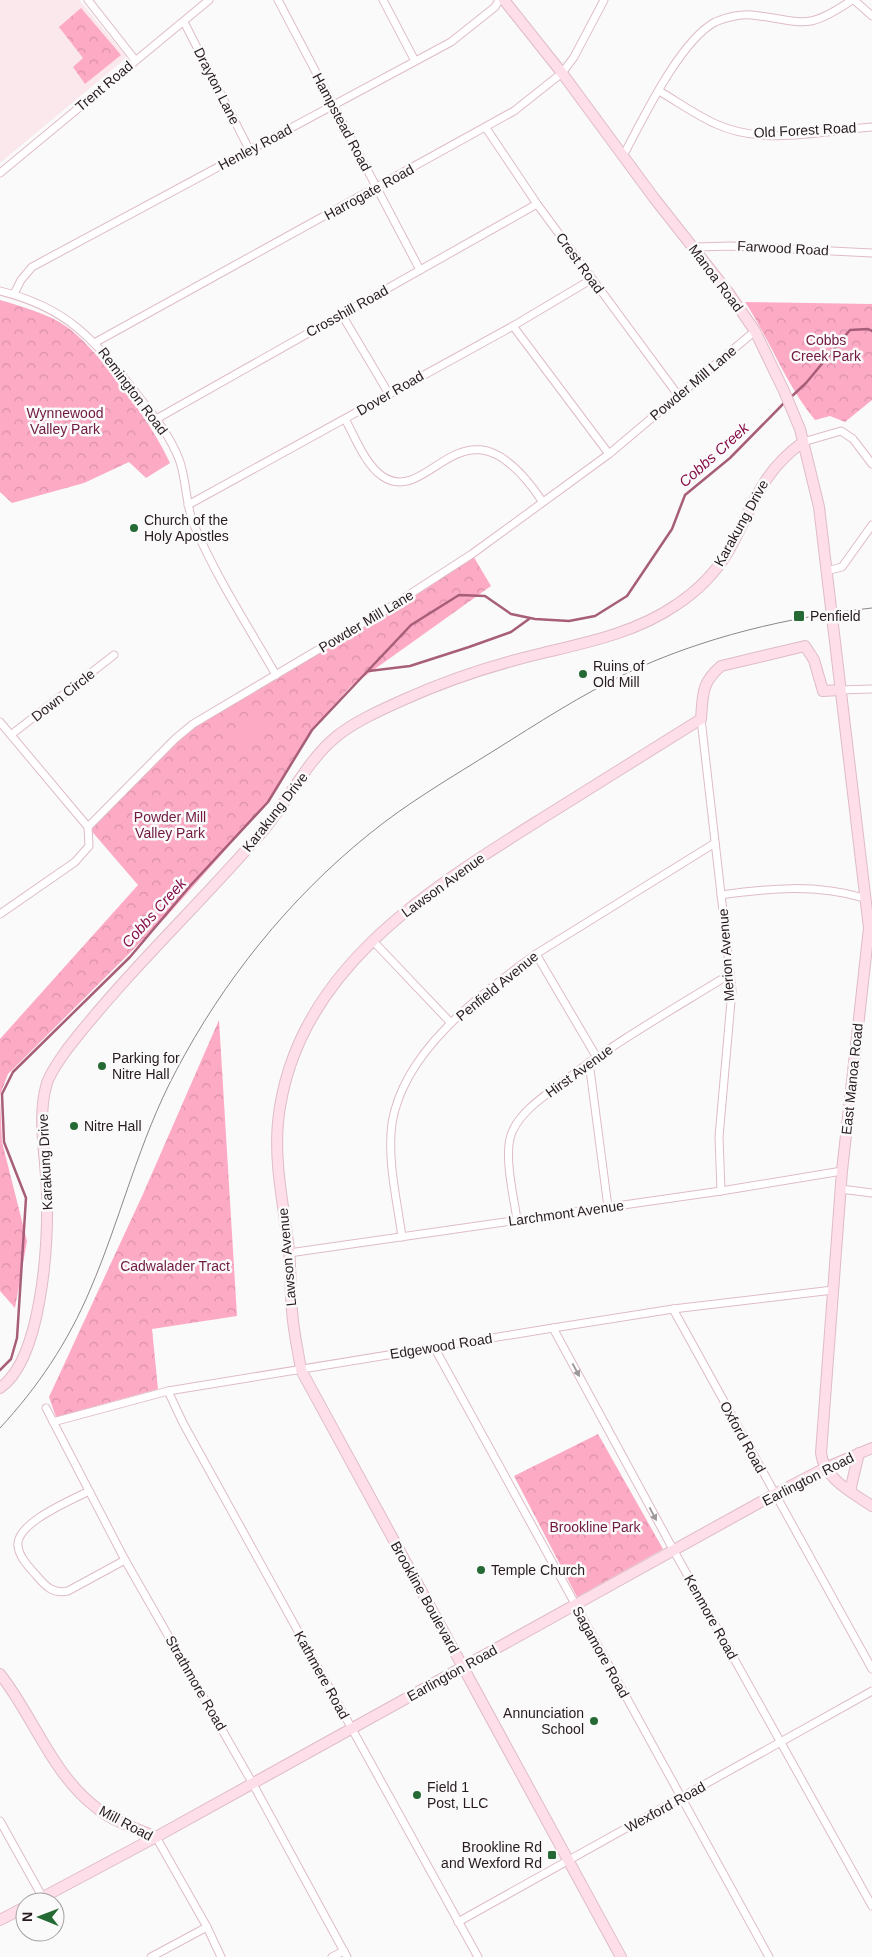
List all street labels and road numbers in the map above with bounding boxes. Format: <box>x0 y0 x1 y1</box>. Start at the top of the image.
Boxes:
street label: Drayton Lane <box>191 45 243 127</box>
street label: Trent Road <box>72 58 136 114</box>
street label: Hampstead Road <box>309 70 375 174</box>
street label: Old Forest Road <box>753 119 857 141</box>
street label: Henley Road <box>216 121 294 173</box>
street label: Harrogate Road <box>322 161 416 223</box>
street label: Crest Road <box>553 230 607 296</box>
street label: Farwood Road <box>737 238 829 258</box>
street label: Manoa Road <box>685 241 747 315</box>
street label: Crosshill Road <box>303 282 391 340</box>
street label: Powder Mill Lane <box>647 342 739 424</box>
street label: Remington Road <box>95 344 171 438</box>
street label: Dover Road <box>354 367 426 419</box>
street label: Karakung Drive <box>711 477 771 569</box>
street label: Powder Mill Lane <box>316 586 416 656</box>
street label: Down Circle <box>28 665 98 725</box>
street label: Karakung Drive <box>239 769 311 855</box>
street label: Lawson Avenue <box>398 849 488 920</box>
street label: Merion Avenue <box>715 908 737 1002</box>
street label: Penfield Avenue <box>453 948 541 1024</box>
street label: East Manoa Road <box>838 1022 866 1136</box>
street label: Hirst Avenue <box>542 1041 616 1101</box>
street label: Karakung Drive <box>34 1113 56 1211</box>
street label: Larchmont Avenue <box>507 1197 625 1229</box>
street label: Lawson Avenue <box>275 1207 299 1307</box>
street label: Edgewood Road <box>389 1330 493 1362</box>
street label: Oxford Road <box>717 1398 769 1476</box>
street label: Earlington Road <box>760 1449 856 1509</box>
street label: Brookline Boulevard <box>388 1538 462 1656</box>
street label: Kenmore Road <box>681 1572 741 1662</box>
street label: Sagamore Road <box>569 1604 633 1700</box>
street label: Kathmere Road <box>291 1628 353 1722</box>
street label: Strathmore Road <box>162 1633 230 1733</box>
street label: Earlington Road <box>404 1642 500 1704</box>
street label: Wexford Road <box>622 1778 708 1836</box>
street label: Mill Road <box>96 1802 156 1844</box>

